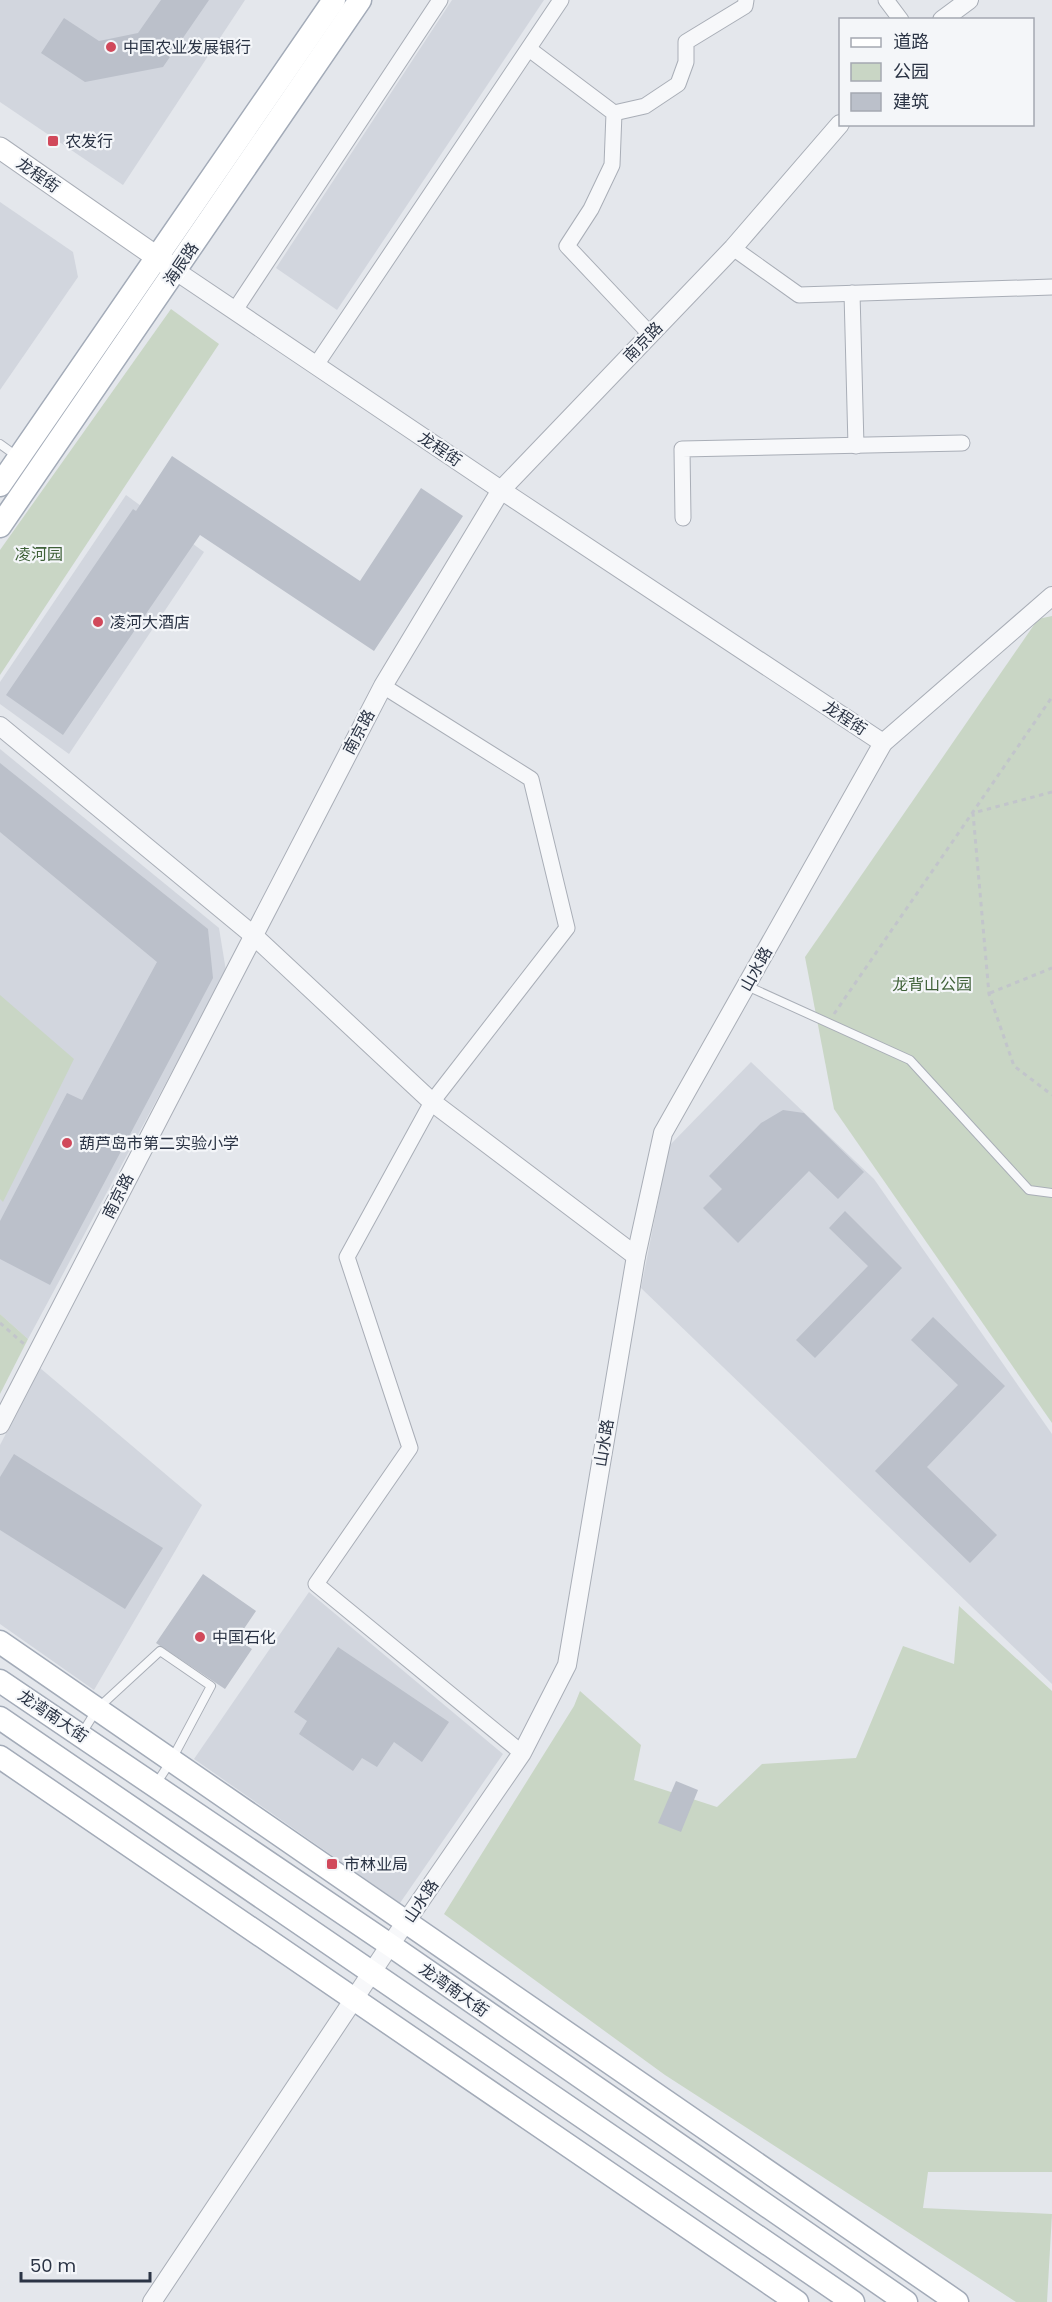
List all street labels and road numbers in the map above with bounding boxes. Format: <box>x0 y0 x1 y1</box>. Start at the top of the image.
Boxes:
street label: 龙程街 <box>12 152 64 198</box>
street label: 海辰路 <box>158 238 204 290</box>
street label: 南京路 <box>618 317 668 367</box>
street label: 龙程街 <box>414 426 466 472</box>
street label: 龙程街 <box>819 695 871 741</box>
street label: 南京路 <box>338 705 380 759</box>
street label: 山水路 <box>734 942 778 996</box>
street label: 南京路 <box>97 1169 139 1223</box>
street label: 山水路 <box>589 1417 619 1469</box>
street label: 龙湾南大街 <box>13 1684 93 1748</box>
street label: 山水路 <box>398 1875 444 1927</box>
street label: 龙湾南大街 <box>415 1958 493 2022</box>

